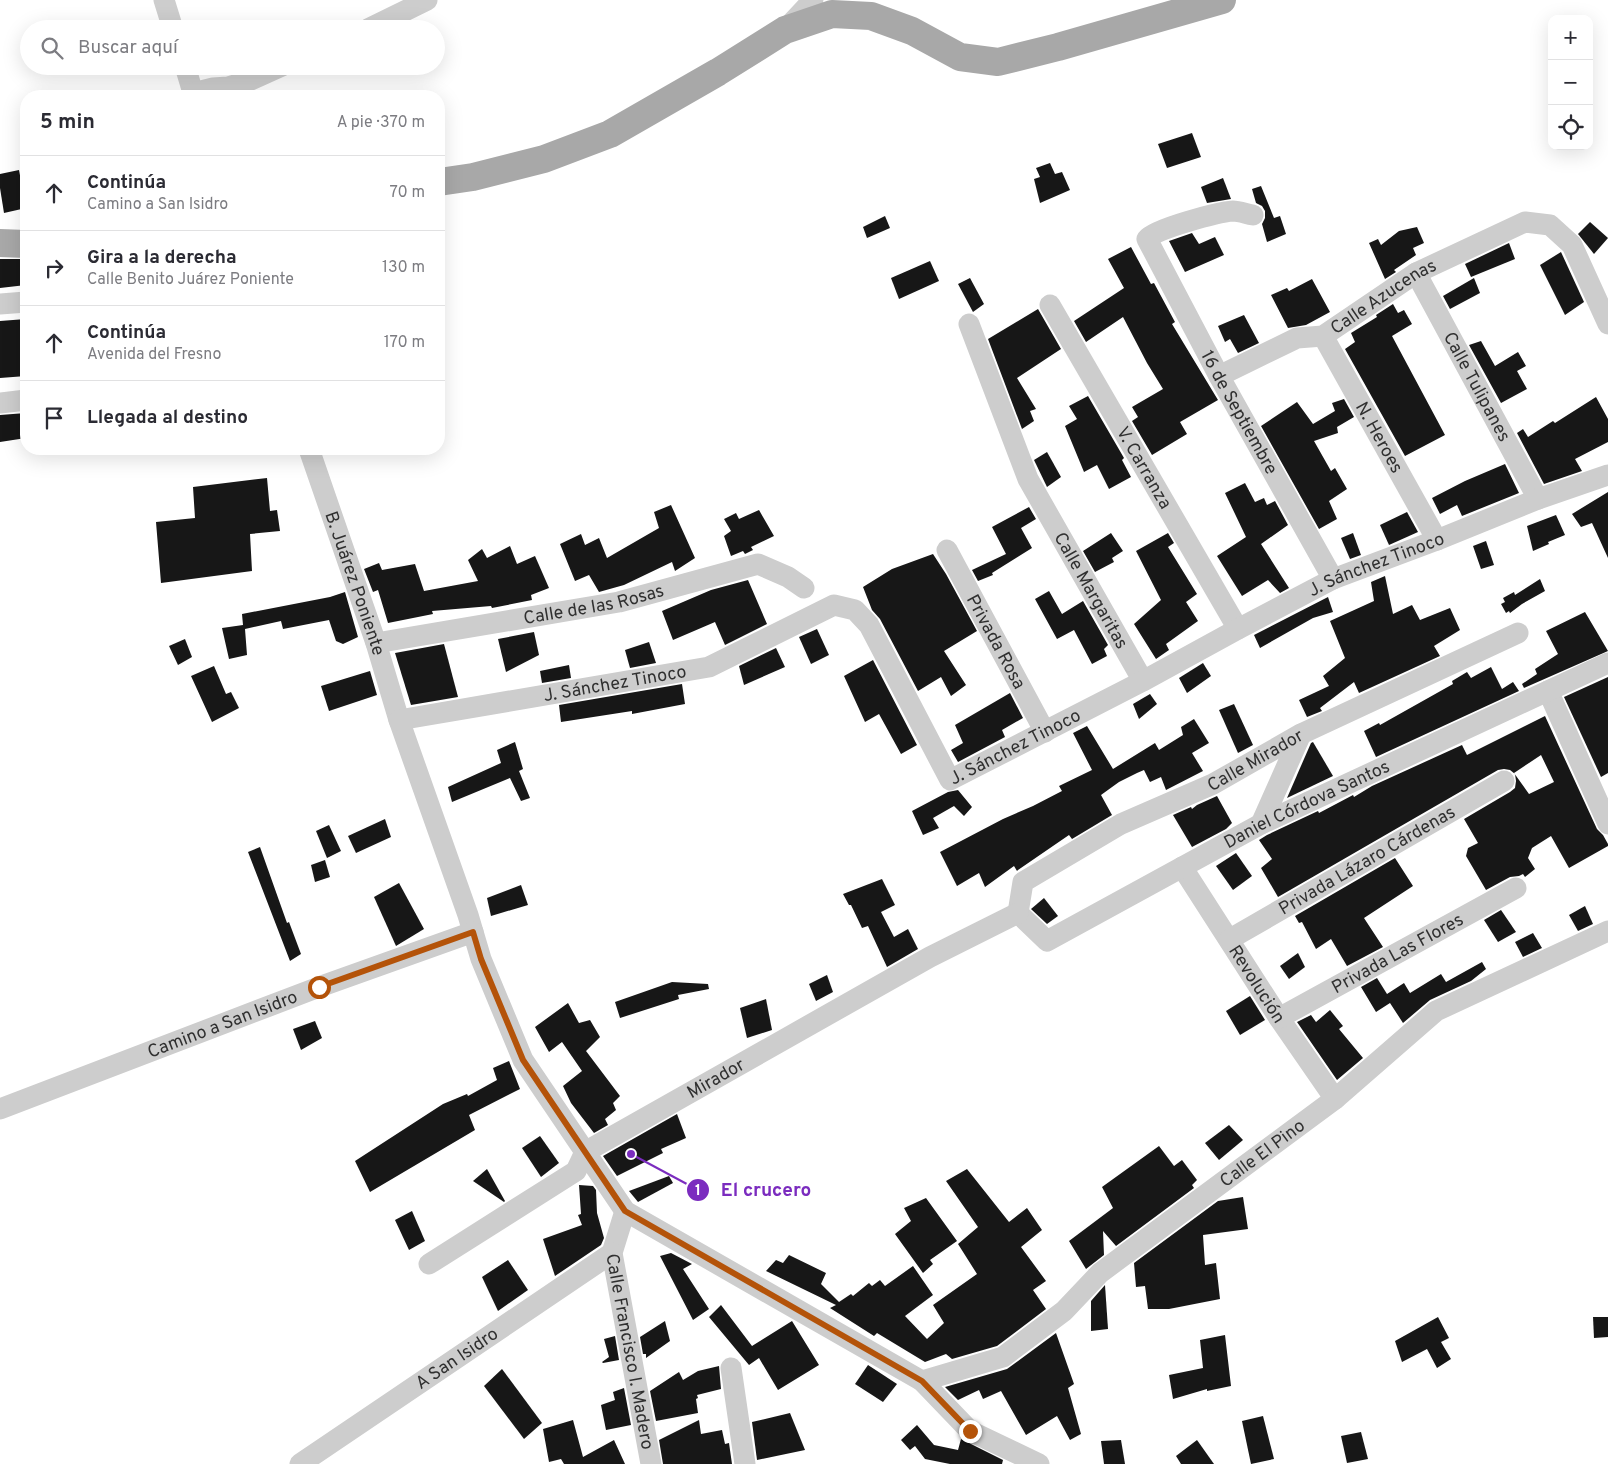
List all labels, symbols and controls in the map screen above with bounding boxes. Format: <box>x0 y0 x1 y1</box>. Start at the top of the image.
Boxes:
map controls <box>1548 15 1593 150</box>
button: + <box>1548 15 1593 60</box>
search box <box>20 20 445 75</box>
icon: search <box>38 34 66 62</box>
text: Buscar aquí <box>78 36 178 60</box>
button: − <box>1548 60 1593 105</box>
button: locate <box>1548 105 1593 150</box>
text: 5 min <box>40 109 95 136</box>
text: A pie · 370 m <box>337 113 425 133</box>
text: Continúa <box>87 171 166 195</box>
icon: ahead <box>40 179 68 207</box>
text: 70 m <box>390 183 425 203</box>
text: Camino a San Isidro <box>87 195 228 215</box>
text: Gira a la derecha <box>87 246 237 270</box>
icon: right <box>40 254 68 282</box>
street label: Calle Azucenas <box>1326 255 1441 341</box>
text: 130 m <box>382 258 425 278</box>
text: Calle Benito Juárez Poniente <box>87 270 294 290</box>
text: Continúa <box>87 321 166 345</box>
street label: Calle Tulipanes <box>1437 328 1515 446</box>
icon: ahead <box>40 329 68 357</box>
text: 170 m <box>384 333 425 353</box>
text: Avenida del Fresno <box>87 345 221 365</box>
street label: 16 de Septiembre <box>1195 347 1282 479</box>
street label: N. Heroes <box>1349 398 1407 478</box>
icon: arrive <box>40 404 68 432</box>
text: Llegada al destino <box>87 406 248 430</box>
street label: V. Carranza <box>1110 423 1176 514</box>
street label: B. Juárez Poniente <box>318 509 389 658</box>
street label: J. Sánchez Tinoco <box>1304 528 1448 603</box>
street label: Calle Margaritas <box>1048 529 1132 654</box>
street label: Calle de las Rosas <box>522 580 667 631</box>
street label: Privada Rosa <box>960 591 1030 694</box>
street label: J. Sánchez Tinoco <box>542 661 688 708</box>
street label: J. Sánchez Tinoco <box>946 705 1085 791</box>
street label: Calle Mirador <box>1204 725 1308 798</box>
street label: Daniel Córdova Santos <box>1220 756 1394 855</box>
street label: Privada Lázaro Cárdenas <box>1275 801 1460 921</box>
street label: Privada Las Flores <box>1328 909 1468 1000</box>
street label: Revolución <box>1222 941 1289 1028</box>
route start <box>308 976 331 999</box>
street label: Camino a San Isidro <box>144 986 301 1065</box>
street label: Mirador <box>683 1054 749 1105</box>
street label: Calle El Pino <box>1216 1115 1310 1193</box>
callout: El crucero <box>686 1173 821 1207</box>
text: El crucero <box>721 1179 811 1203</box>
text: 1 <box>695 1182 701 1201</box>
street label: Calle Francisco I. Madero <box>599 1252 658 1452</box>
street label: A San Isidro <box>412 1323 503 1396</box>
route end <box>959 1420 982 1443</box>

